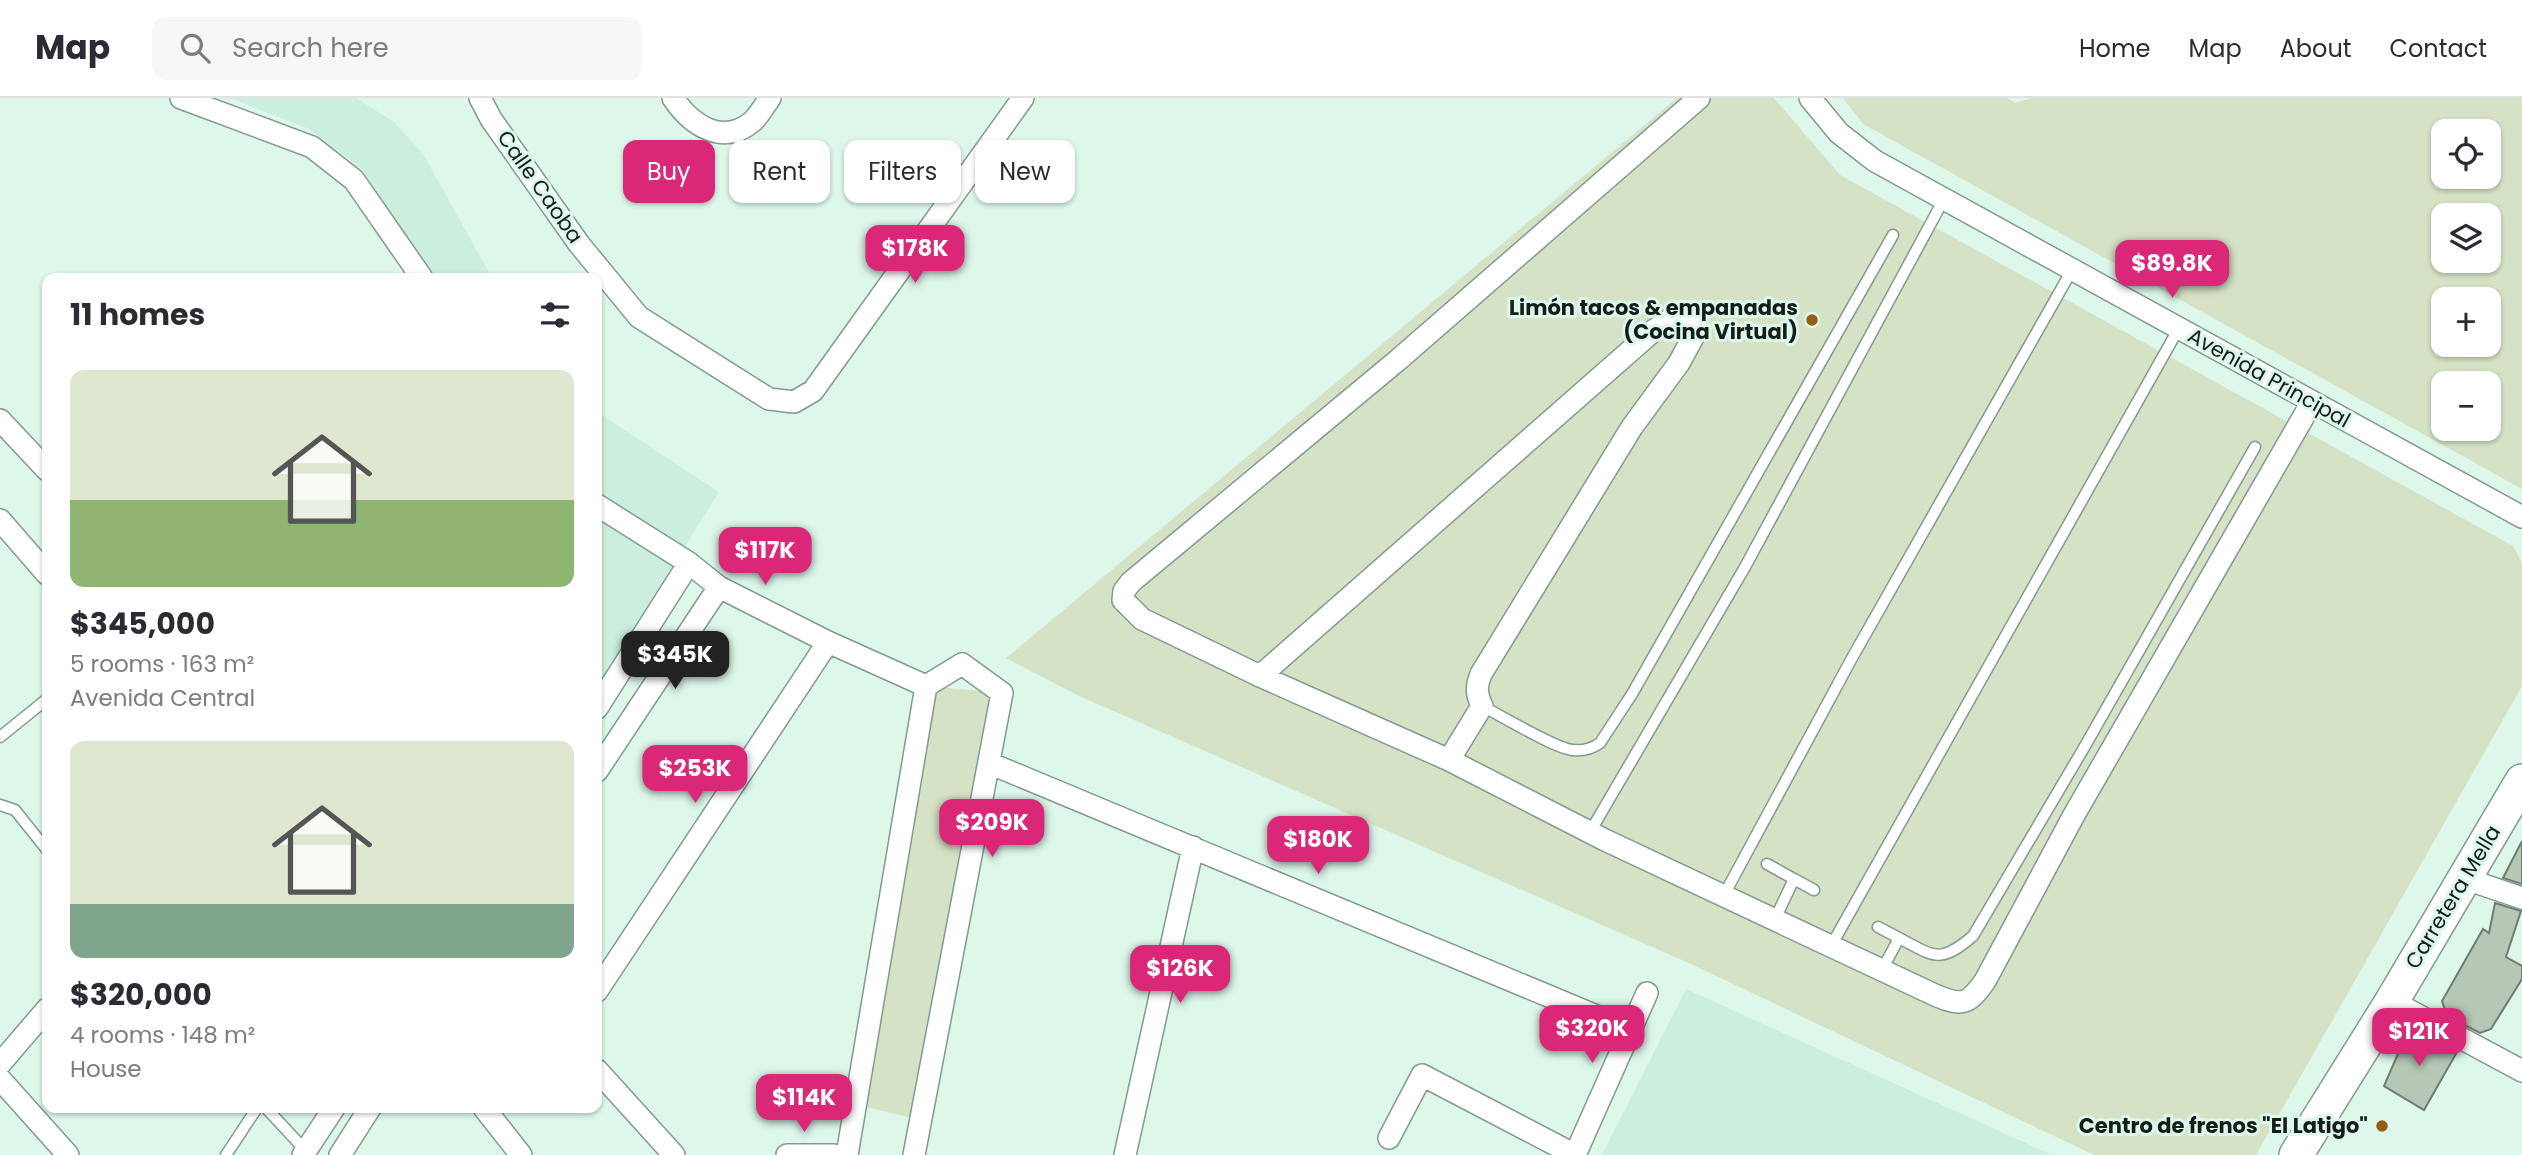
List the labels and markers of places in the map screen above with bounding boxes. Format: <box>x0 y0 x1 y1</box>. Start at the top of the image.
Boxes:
pin: $178K <box>866 226 964 285</box>
pin: $89.8K <box>2115 240 2229 300</box>
place label: Limón tacos & empanadas (Cocina Virtual) <box>1509 293 1798 346</box>
marker: Limón tacos & empanadas (Cocina Virtual) <box>1804 312 1820 328</box>
pin: $117K <box>716 528 814 587</box>
pin: $345K <box>626 632 724 691</box>
pin: $253K <box>646 746 744 805</box>
pin: $209K <box>943 800 1041 859</box>
pin: $180K <box>1269 816 1367 876</box>
pin: $126K <box>1131 946 1229 1005</box>
pin: $320K <box>1543 1006 1641 1065</box>
pin: $121K <box>2370 1009 2468 1068</box>
pin: $114K <box>755 1074 853 1134</box>
place label: Centro de frenos "El Latigo" <box>2079 1111 2368 1140</box>
marker: Centro de frenos "El Latigo" <box>2374 1118 2390 1134</box>

